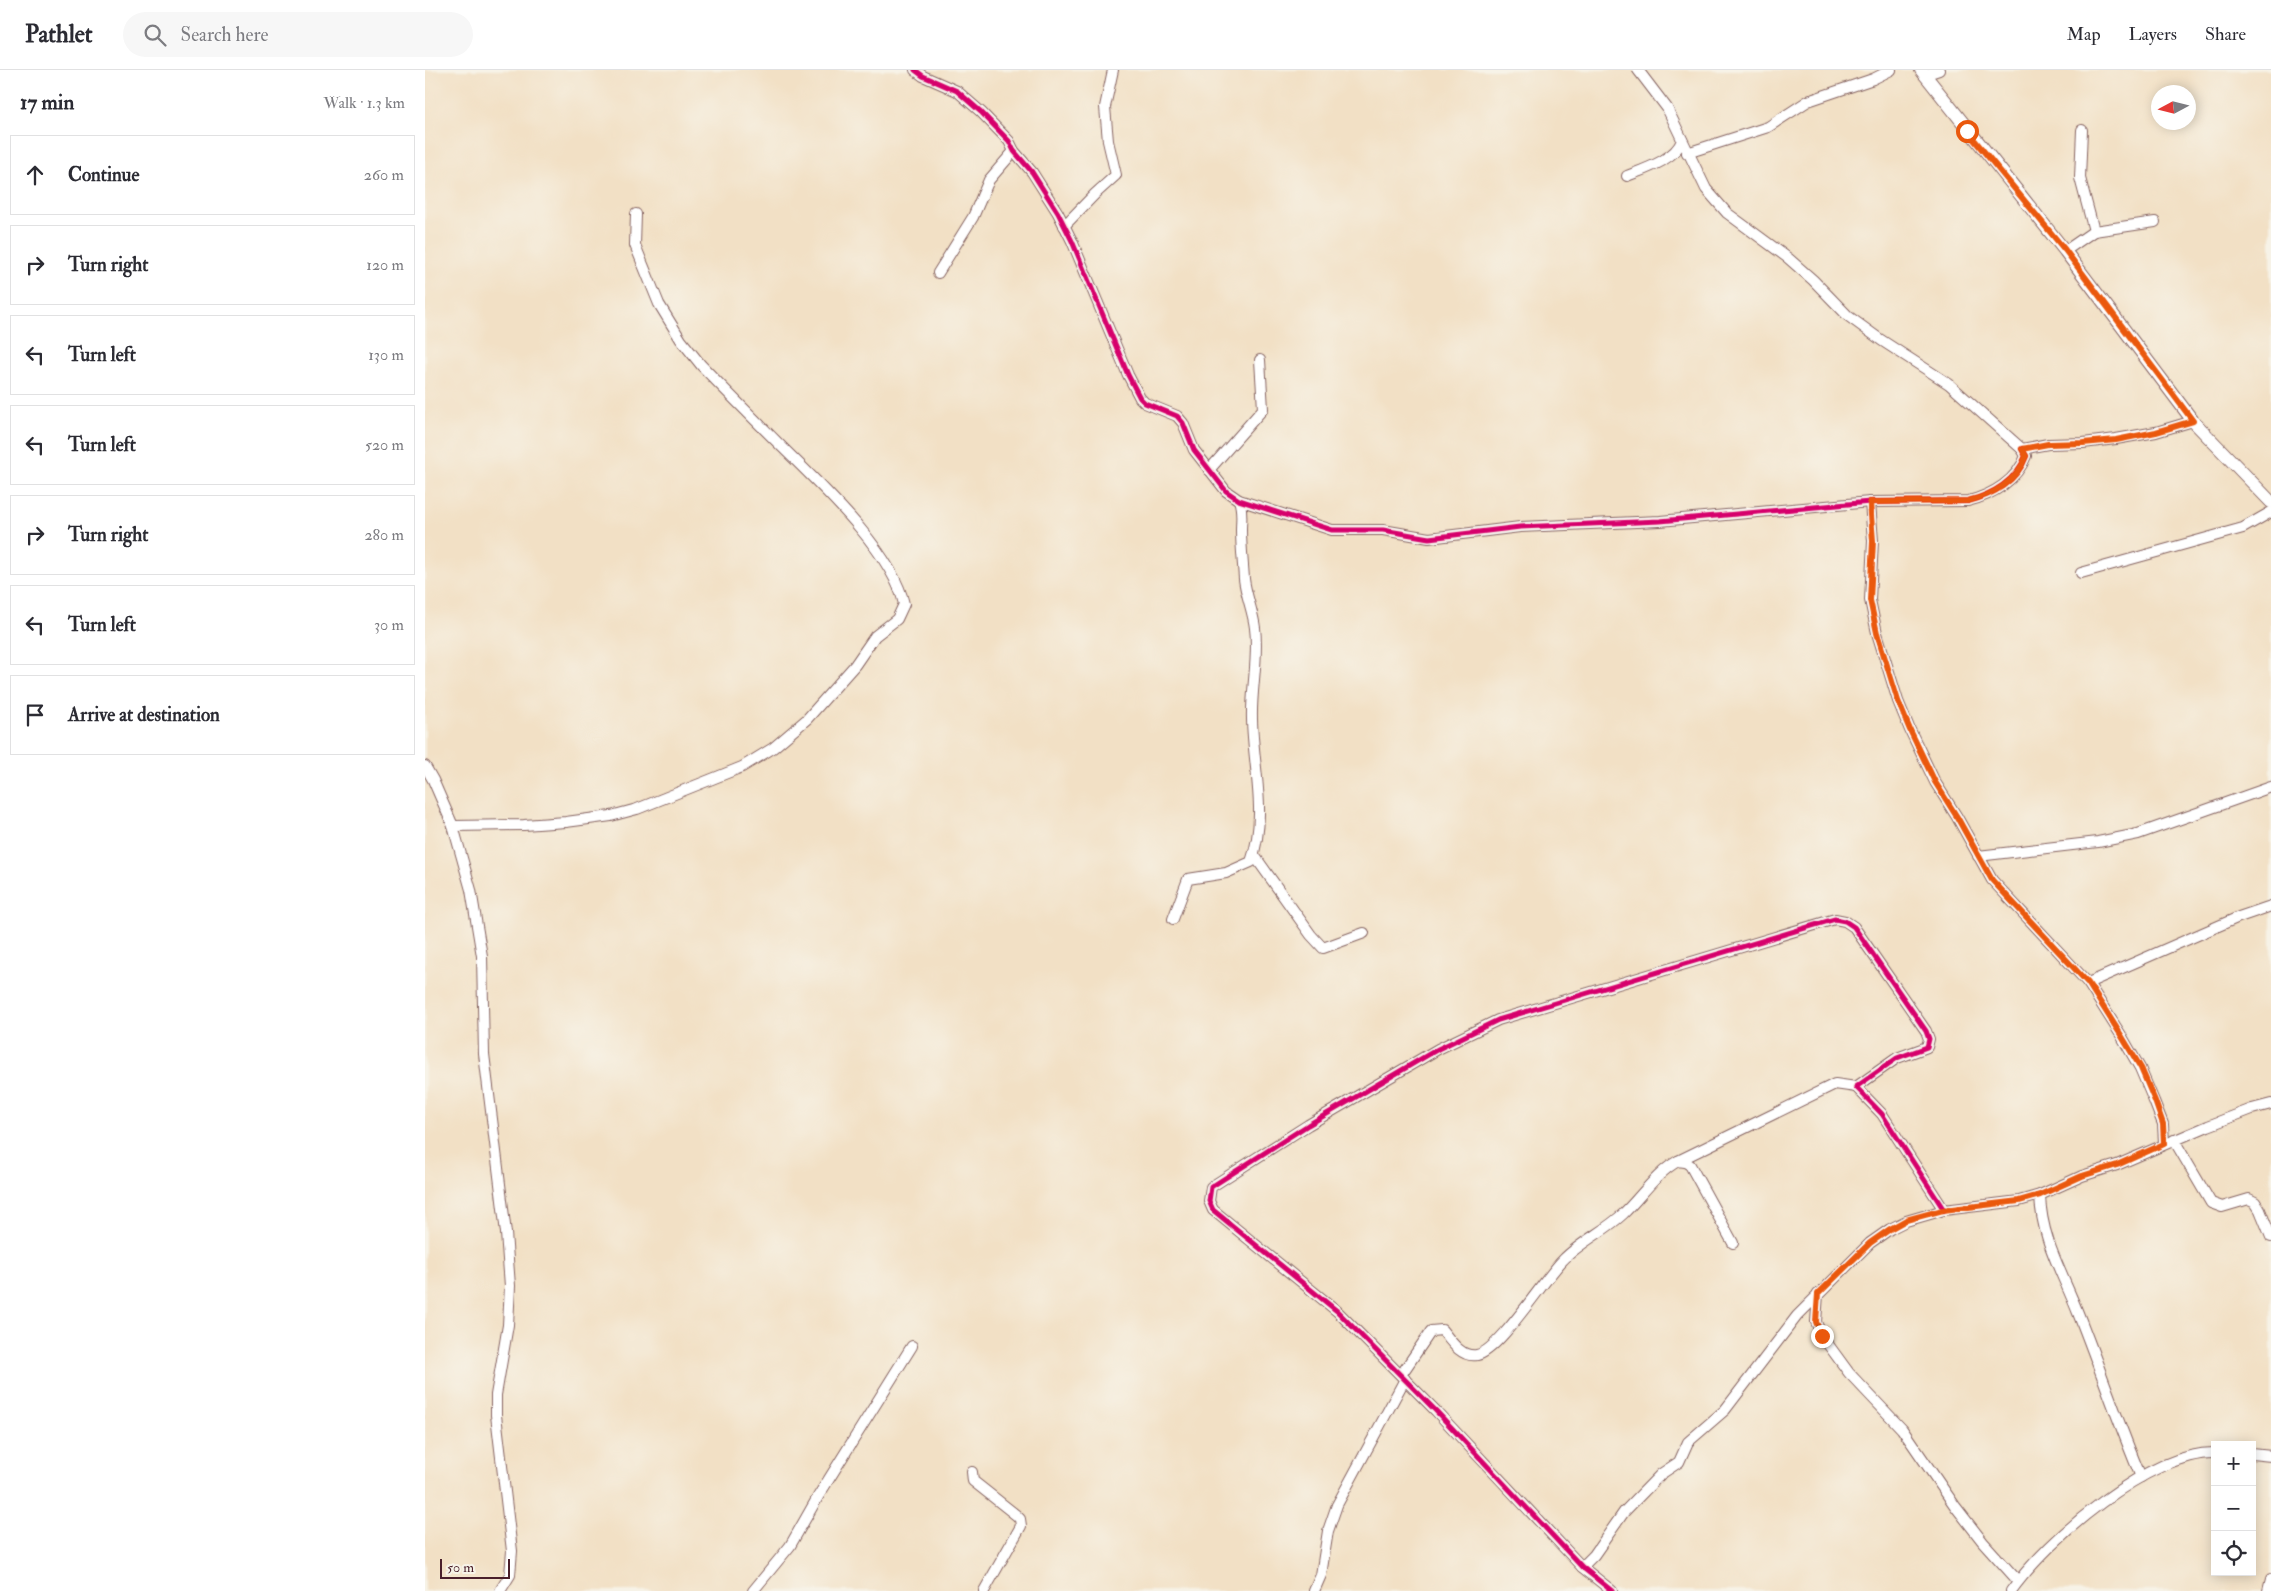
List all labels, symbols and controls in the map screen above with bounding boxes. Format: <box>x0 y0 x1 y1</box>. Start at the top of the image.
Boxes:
search box <box>123 12 473 57</box>
text: Pathlet <box>25 19 93 50</box>
icon: search <box>141 21 169 49</box>
text: Search here <box>181 23 268 47</box>
text: Map <box>2067 23 2101 46</box>
text: Layers <box>2129 23 2177 46</box>
text: Share <box>2205 23 2246 46</box>
north arrow <box>2151 85 2196 130</box>
text: 17 min <box>20 89 74 116</box>
text: Walk · 1.3 km <box>324 93 405 113</box>
route start <box>1956 120 1979 143</box>
icon: ahead <box>21 161 49 189</box>
text: Continue <box>68 163 139 187</box>
text: 260 m <box>364 165 404 185</box>
icon: right <box>21 251 49 279</box>
text: Turn right <box>68 253 148 277</box>
text: 120 m <box>366 255 404 275</box>
icon: left <box>21 341 49 369</box>
text: Turn left <box>68 343 136 367</box>
text: 130 m <box>368 345 404 365</box>
icon: left <box>21 431 49 459</box>
text: Turn left <box>68 433 136 457</box>
text: 520 m <box>365 435 404 455</box>
icon: right <box>21 521 49 549</box>
text: Turn right <box>68 523 148 547</box>
text: 280 m <box>364 525 404 545</box>
icon: left <box>21 611 49 639</box>
text: Turn left <box>68 613 136 637</box>
text: 30 m <box>374 615 404 635</box>
icon: arrive <box>21 701 49 729</box>
text: Arrive at destination <box>68 703 220 727</box>
route end <box>1811 1325 1834 1348</box>
map controls <box>2211 1441 2256 1576</box>
button: + <box>2211 1441 2256 1486</box>
button: − <box>2211 1486 2256 1531</box>
button: locate <box>2211 1531 2256 1576</box>
scale bar <box>440 1556 510 1579</box>
text: 50 m <box>447 1559 474 1576</box>

